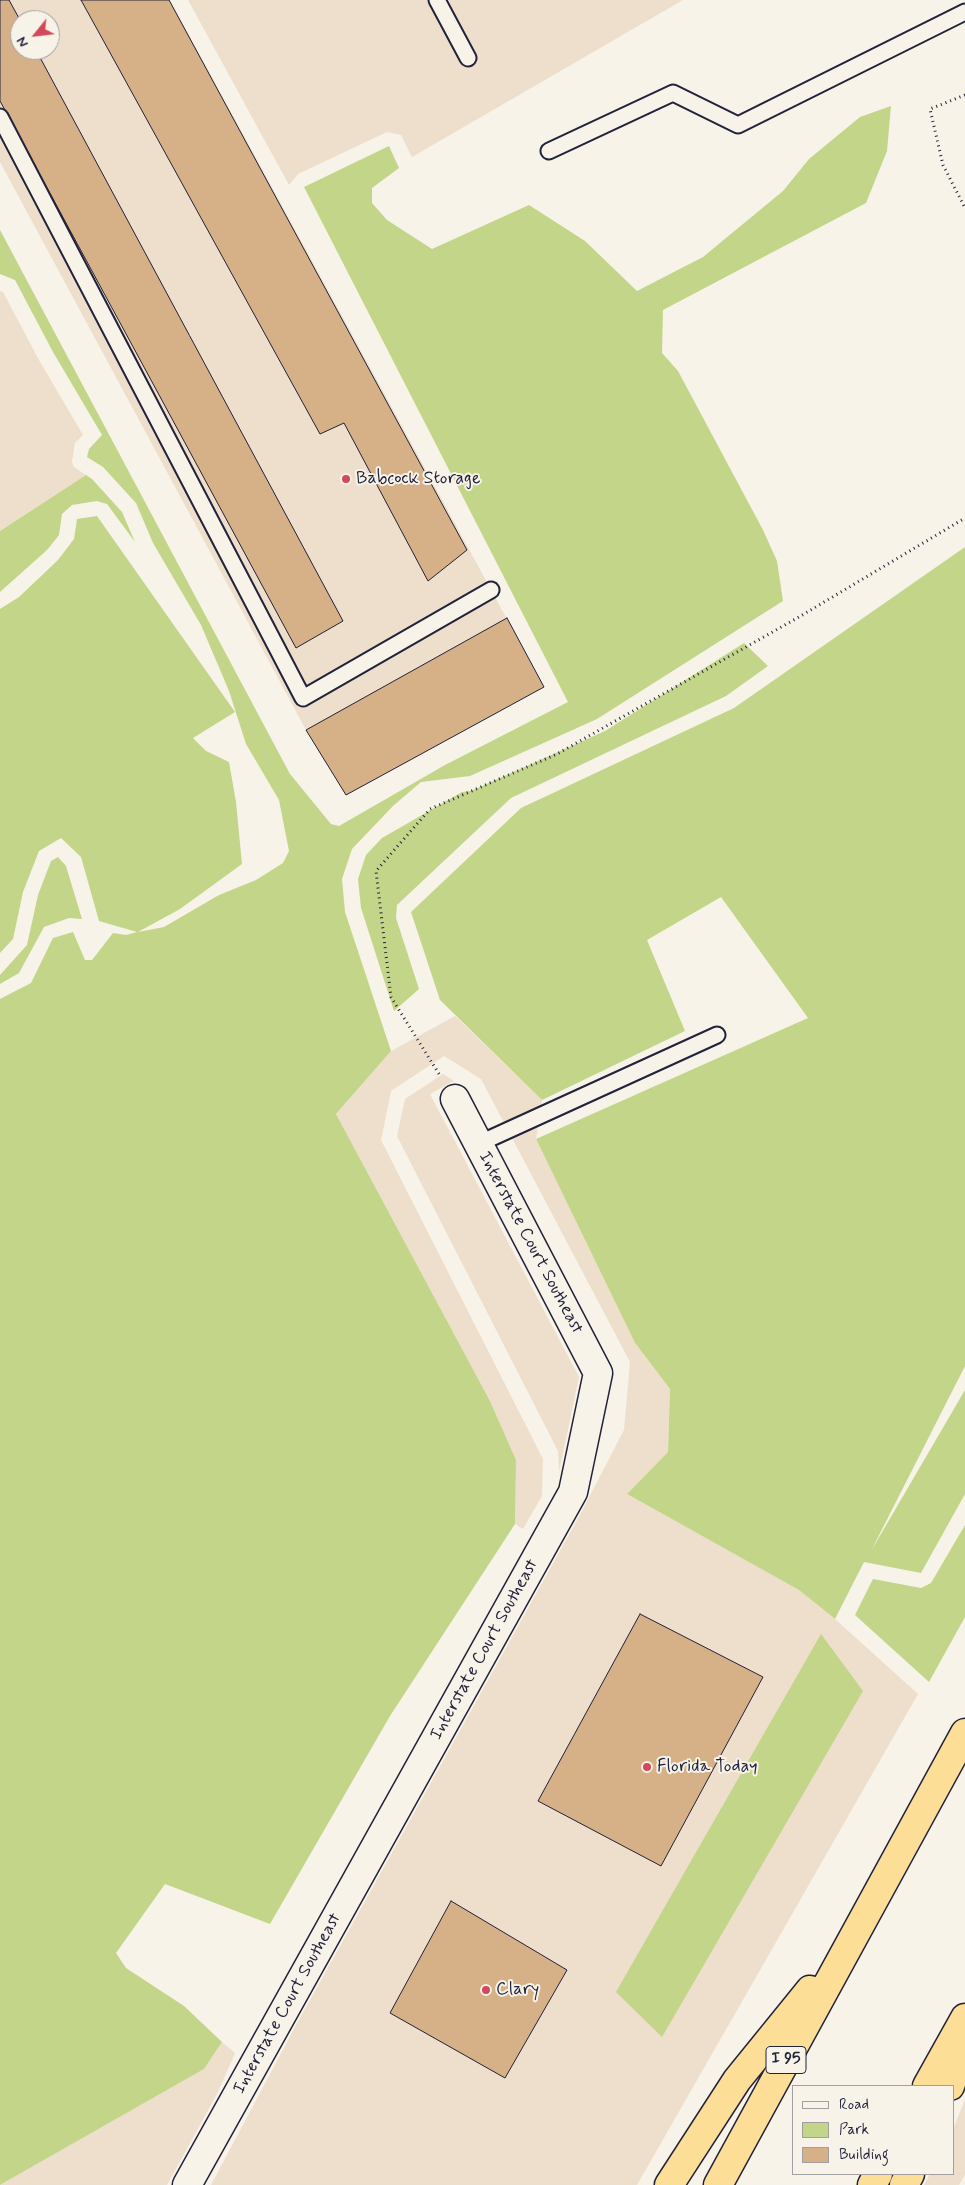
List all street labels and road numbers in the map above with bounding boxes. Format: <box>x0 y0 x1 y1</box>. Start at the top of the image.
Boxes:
street label: Interstate Court Southeast <box>473 1148 587 1338</box>
street label: Interstate Court Southeast <box>426 1556 544 1744</box>
street label: Interstate Court Southeast <box>229 1910 347 2098</box>
road number: I 95 <box>766 2046 806 2074</box>

